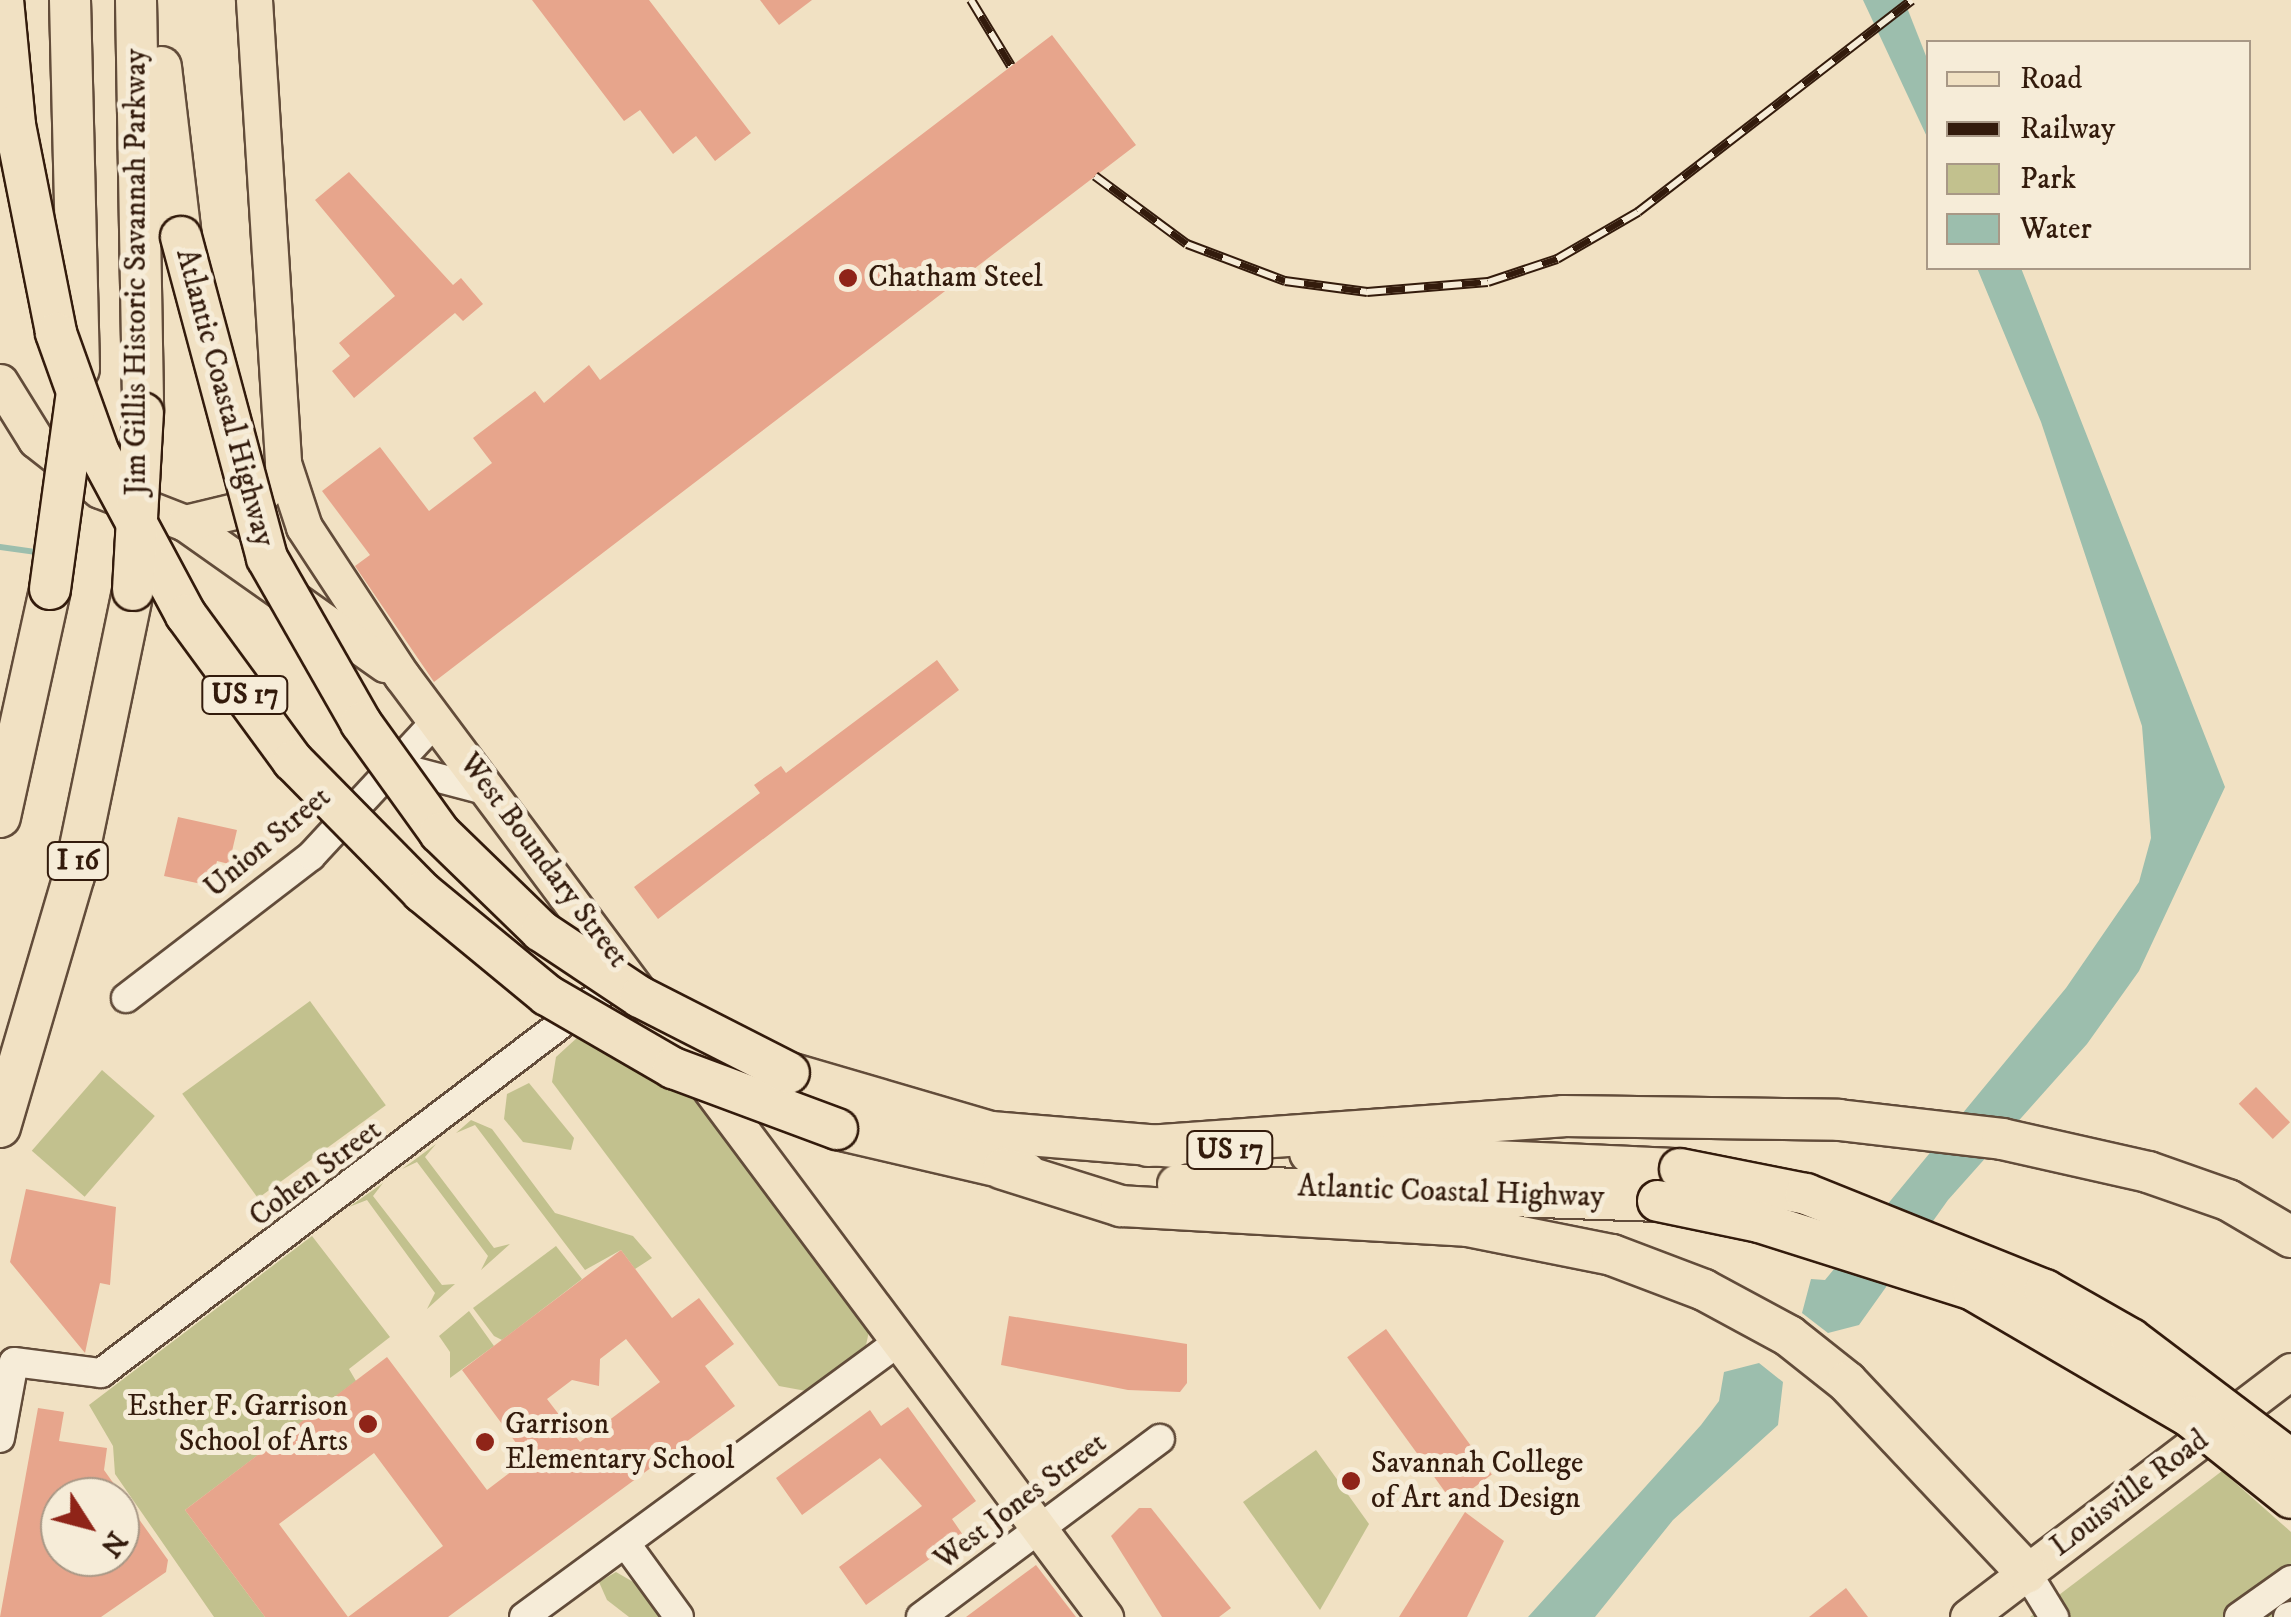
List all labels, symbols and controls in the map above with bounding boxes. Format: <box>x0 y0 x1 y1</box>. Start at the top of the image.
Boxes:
legend <box>1926 40 2251 270</box>
street label: Jim Gillis Historic Savannah Parkway <box>119 49 155 495</box>
text: Road <box>2020 61 2082 98</box>
text: Railway <box>2020 111 2115 148</box>
text: Park <box>2020 161 2076 198</box>
text: Water <box>2020 211 2092 248</box>
street label: Atlantic Coastal Highway <box>167 245 281 551</box>
place label: Chatham Steel <box>868 260 1043 296</box>
marker: Chatham Steel <box>837 267 859 289</box>
road number: US 17 <box>200 672 290 718</box>
street label: West Boundary Street <box>451 747 635 975</box>
street label: Union Street <box>198 780 338 906</box>
road number: I 16 <box>46 838 110 884</box>
street label: Cohen Street <box>243 1113 389 1235</box>
road number: US 17 <box>1185 1127 1275 1173</box>
street label: Atlantic Coastal Highway <box>1297 1170 1605 1216</box>
place label: Esther F. Garrison School of Arts <box>127 1389 348 1460</box>
place label: Garrison Elementary School <box>505 1407 734 1478</box>
marker: Esther F. Garrison School of Arts <box>357 1413 379 1435</box>
street label: Louisville Road <box>2044 1423 2216 1565</box>
street label: West Jones Street <box>928 1426 1114 1578</box>
marker: Garrison Elementary School <box>474 1431 496 1453</box>
place label: Savannah College of Art and Design <box>1371 1446 1583 1516</box>
marker: Savannah College of Art and Design <box>1340 1470 1362 1492</box>
north arrow <box>40 1477 140 1577</box>
text: N <box>92 1524 134 1563</box>

